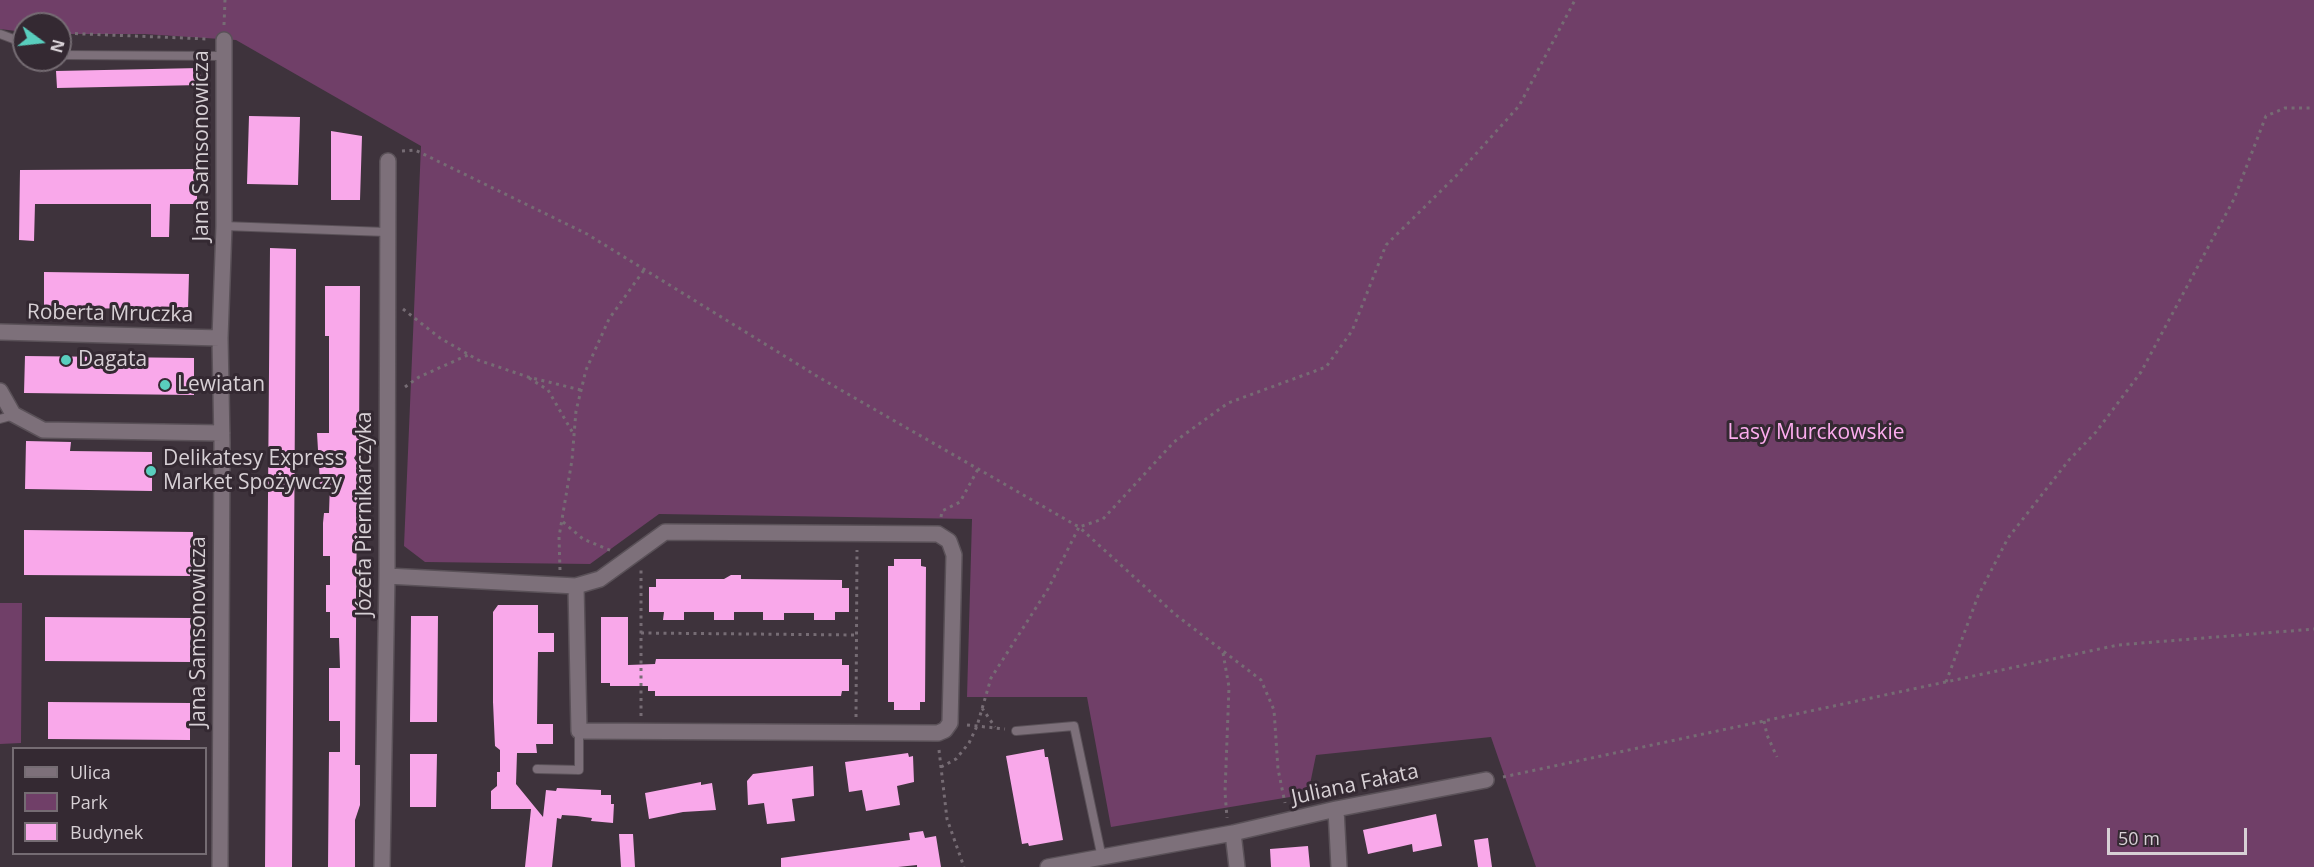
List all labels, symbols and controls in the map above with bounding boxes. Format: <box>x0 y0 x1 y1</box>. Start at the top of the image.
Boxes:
north arrow <box>12 12 72 72</box>
text: N <box>45 37 70 55</box>
street label: Jana Samsonowicza <box>189 50 215 242</box>
street label: Roberta Mruczka <box>27 300 193 328</box>
place label: Dagata <box>78 347 147 373</box>
marker: Dagata <box>59 353 73 367</box>
place label: Lewiatan <box>177 372 265 398</box>
marker: Lewiatan <box>158 378 172 392</box>
street label: Józefa Piernikarczyka <box>352 412 378 616</box>
park label: Lasy Murckowskie <box>1727 420 1905 446</box>
place label: Delikatesy Express Market Spożywczy <box>163 446 344 496</box>
marker: Delikatesy Express Market Spożywczy <box>144 464 158 478</box>
street label: Jana Samsonowicza <box>186 536 212 728</box>
legend <box>12 747 207 855</box>
street label: Juliana Fałata <box>1289 759 1421 811</box>
text: Ulica <box>70 760 111 784</box>
text: Park <box>70 790 108 814</box>
scale bar <box>2110 816 2250 854</box>
text: Budynek <box>70 820 143 844</box>
text: 50 m <box>2118 826 2160 850</box>

